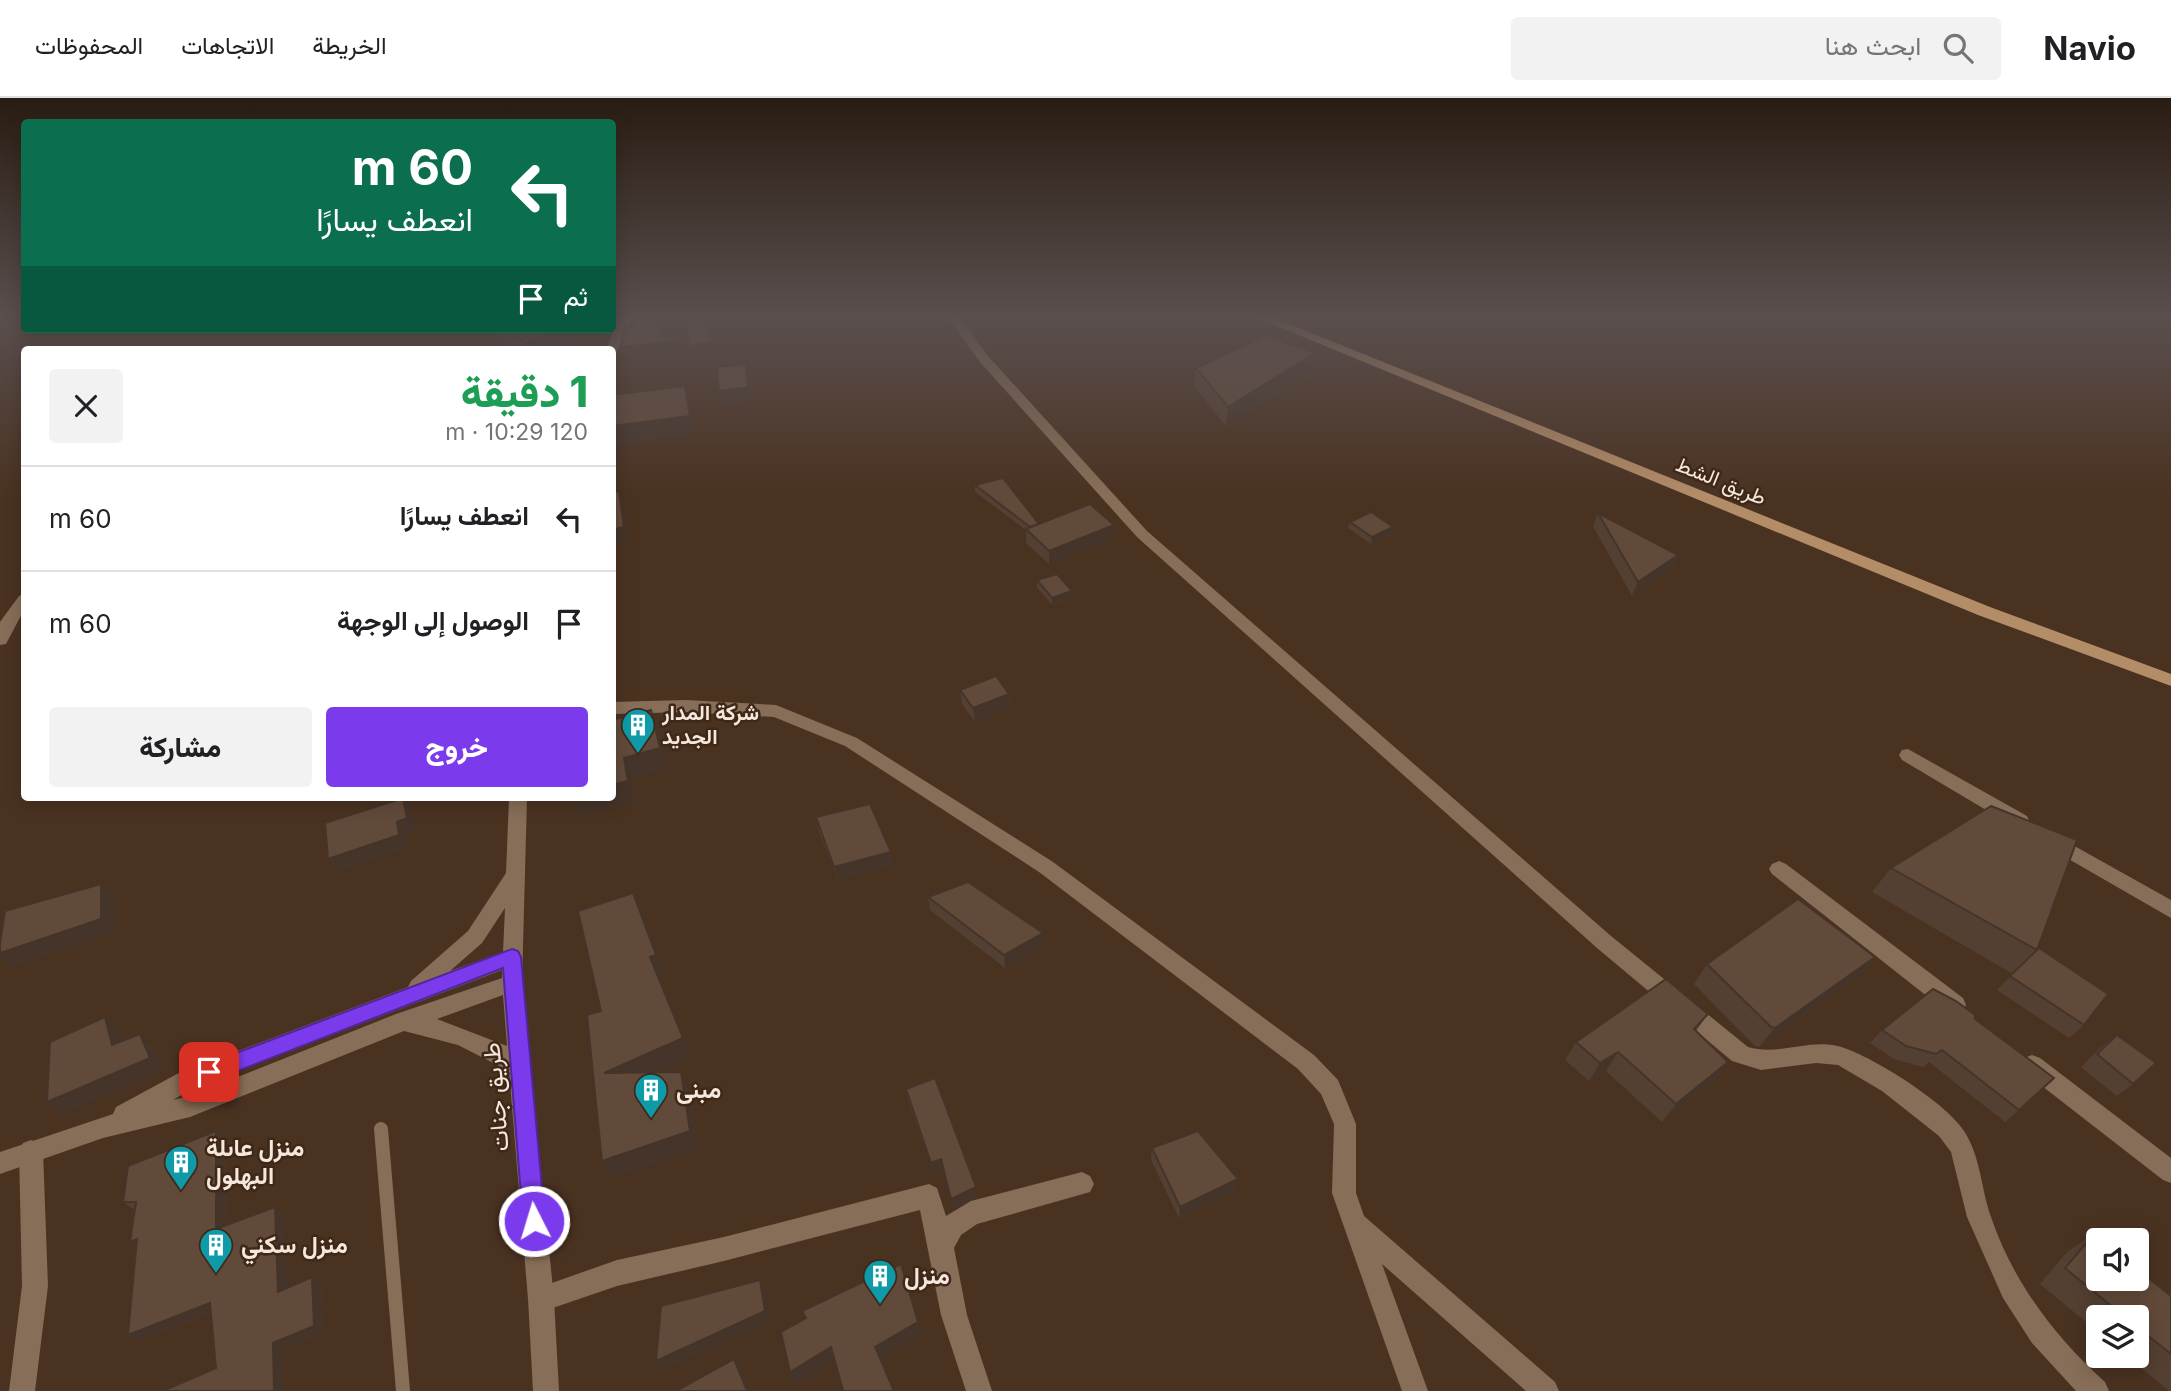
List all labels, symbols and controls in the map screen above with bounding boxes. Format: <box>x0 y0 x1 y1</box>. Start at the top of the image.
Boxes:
search box <box>1511 17 2001 80</box>
text: Navio <box>2043 28 2136 68</box>
icon: search <box>1939 29 1977 67</box>
text: ابحث هنا <box>1825 30 1921 61</box>
text: المحفوظات <box>35 31 143 60</box>
text: الاتجاهات <box>181 31 274 60</box>
text: الخريطة <box>312 31 387 60</box>
text: 60 m <box>352 138 473 197</box>
icon: left <box>497 147 588 238</box>
text: انعطف يسارًا <box>316 200 473 239</box>
icon: arrive <box>512 280 550 318</box>
text: ثم <box>564 281 588 312</box>
text: 1 دقيقة <box>461 366 588 417</box>
button: close <box>49 369 123 443</box>
text: 120 m · 10:29 <box>445 418 588 446</box>
street label: طريق الشط <box>1672 451 1770 511</box>
text: انعطف يسارًا <box>400 500 529 531</box>
icon: left <box>550 500 588 538</box>
text: 60 m <box>49 503 112 534</box>
text: الوصول إلى الوجهة <box>337 605 529 636</box>
icon: arrive <box>550 605 588 643</box>
text: 60 m <box>49 608 112 639</box>
place label: شركة المدار الجديد <box>661 700 759 749</box>
building icon: شركة المدار الجديد <box>619 706 657 755</box>
button: مشاركة <box>49 707 312 787</box>
button: خروج <box>326 707 588 787</box>
street label: طريق جنات <box>476 1041 516 1153</box>
pin <box>179 1042 239 1102</box>
icon: arrive <box>190 1053 228 1091</box>
building icon: مبنى <box>632 1071 670 1120</box>
place label: مبنى <box>676 1075 721 1104</box>
place label: منزل عاىلة البهلول <box>206 1133 304 1191</box>
building icon: منزل عاىلة البهلول <box>162 1143 200 1192</box>
position arrow <box>497 1184 571 1258</box>
building icon: منزل سكني <box>197 1226 235 1275</box>
map controls <box>2086 1228 2149 1368</box>
button: sound <box>2086 1228 2149 1291</box>
place label: منزل سكني <box>241 1230 348 1265</box>
building icon: منزل <box>861 1257 899 1306</box>
place label: منزل <box>904 1261 950 1291</box>
button: layers <box>2086 1305 2149 1368</box>

